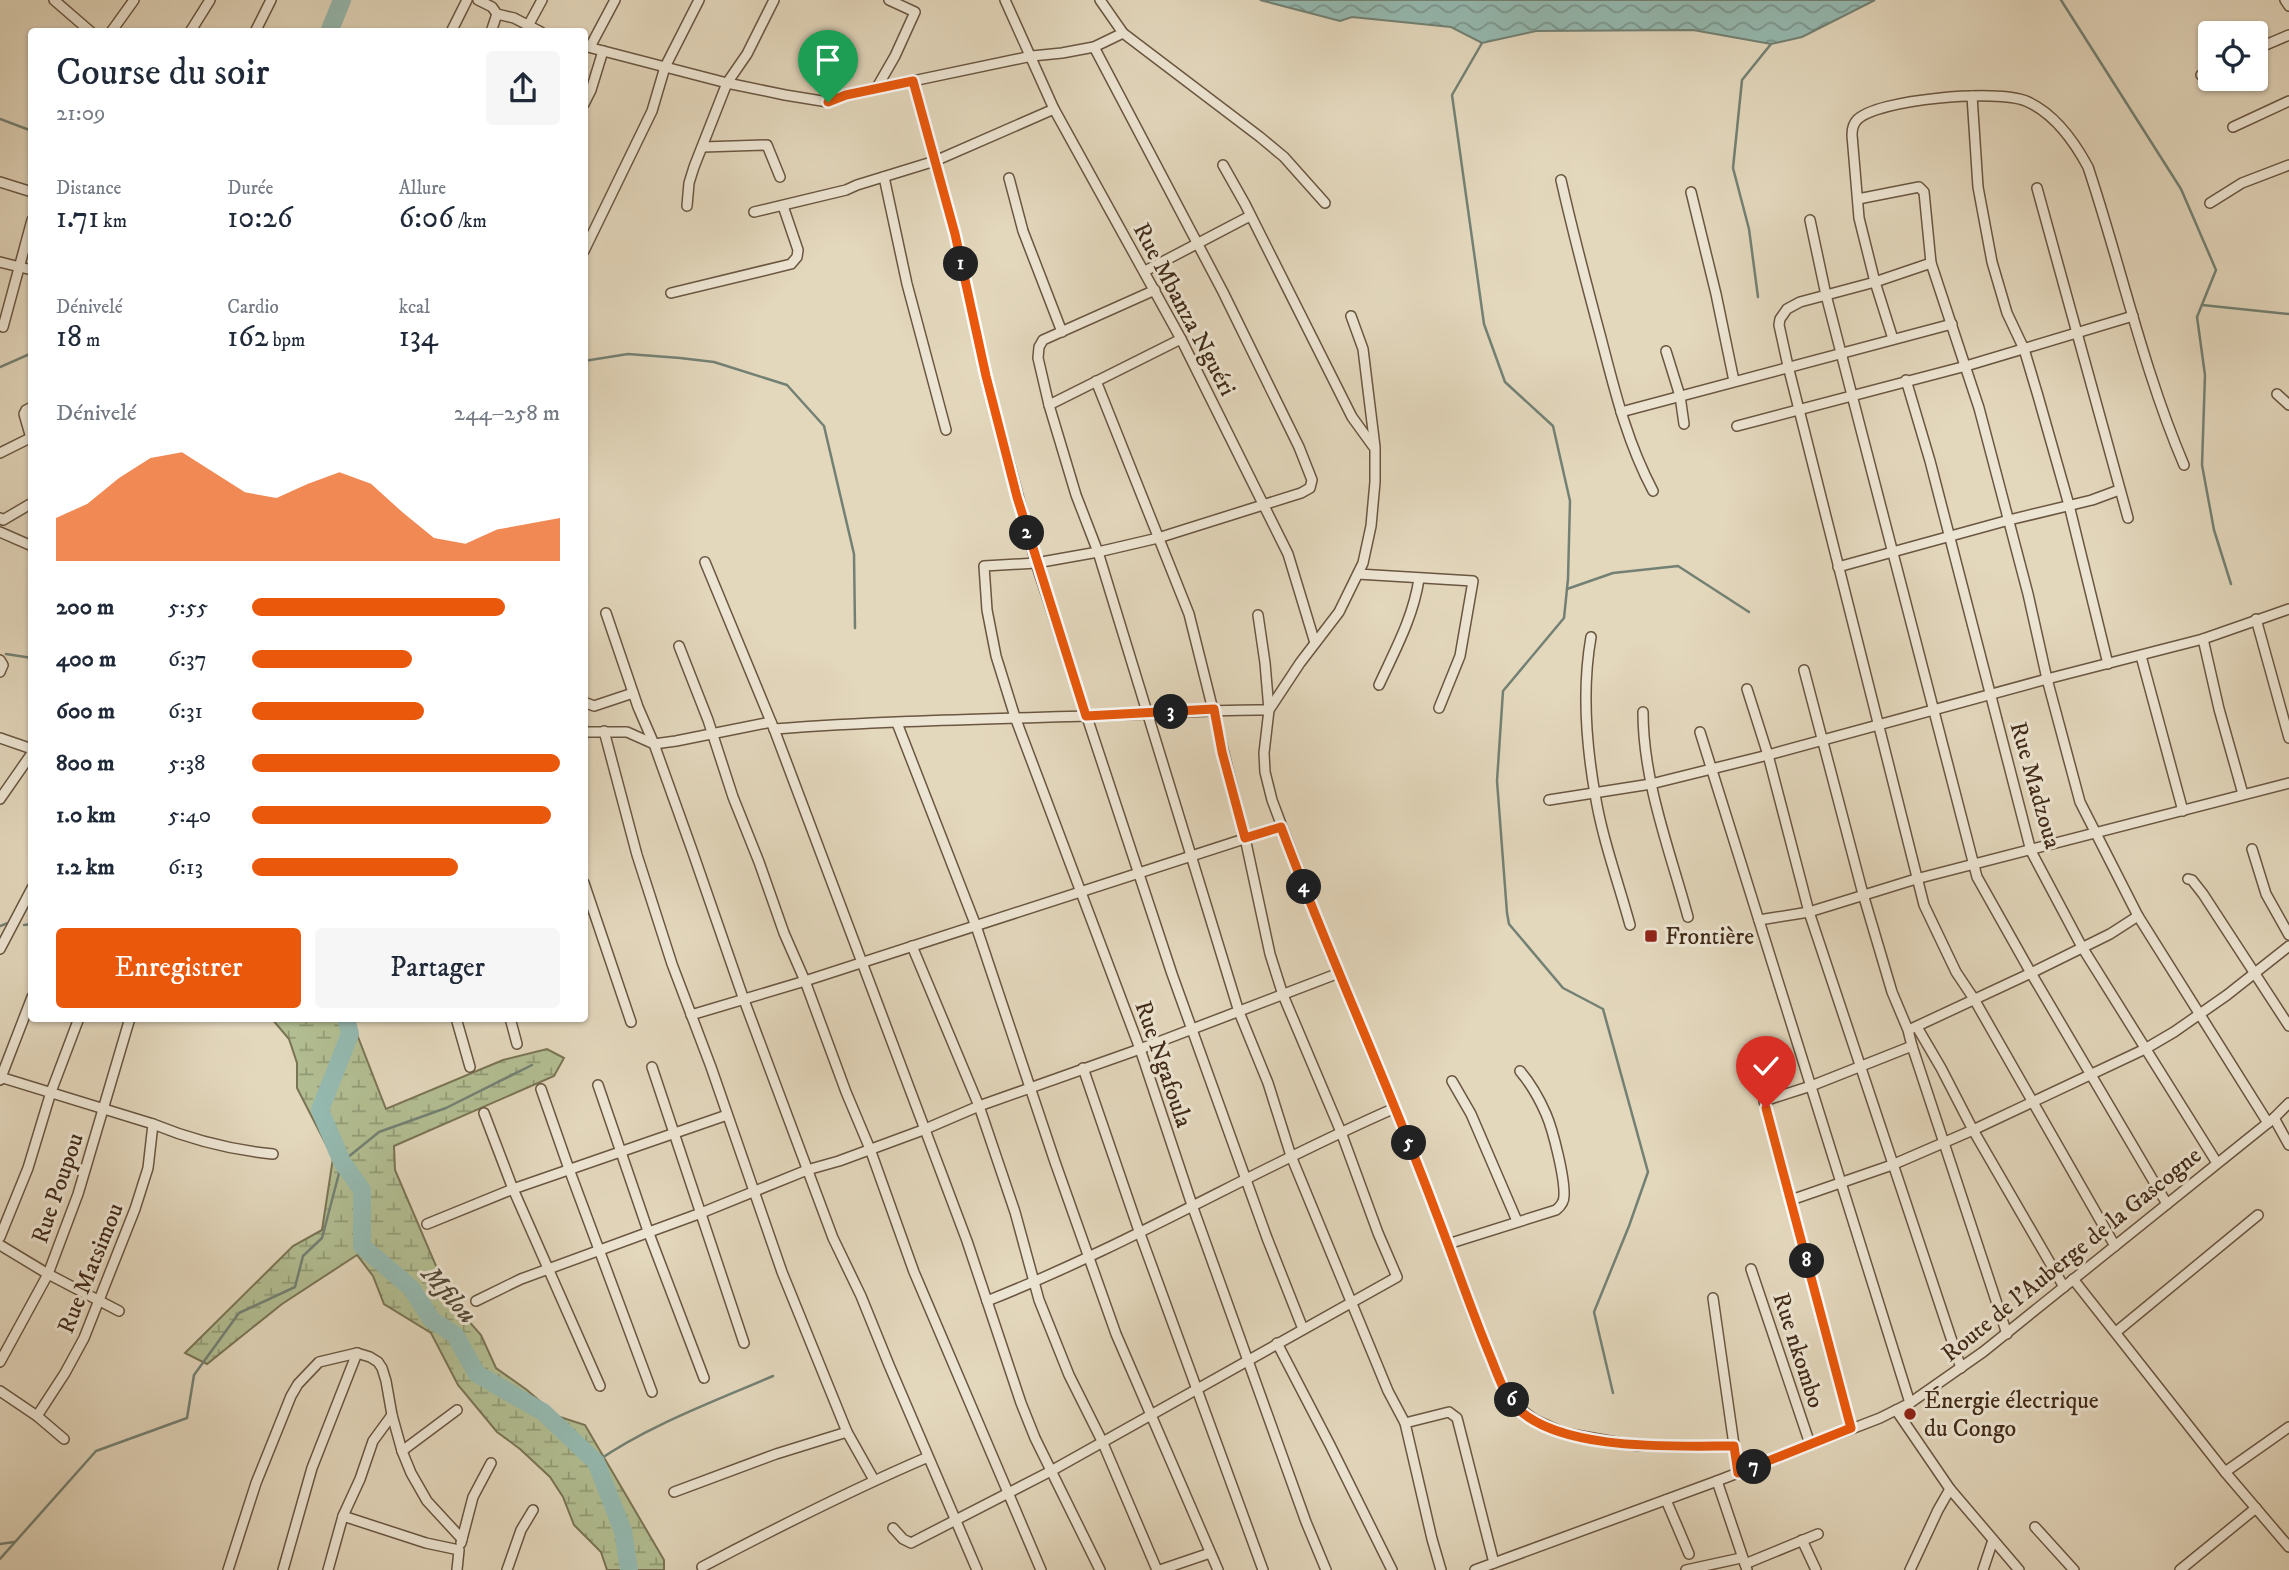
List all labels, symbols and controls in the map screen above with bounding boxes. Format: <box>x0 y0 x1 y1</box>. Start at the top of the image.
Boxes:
map controls <box>2198 21 2268 91</box>
button: locate <box>2198 21 2268 91</box>
pin <box>798 30 858 102</box>
icon: arrive <box>809 41 847 79</box>
text: Course du soir <box>56 49 269 97</box>
button: share <box>486 51 560 125</box>
text: 21:09 <box>56 99 106 128</box>
text: Distance <box>56 177 121 200</box>
text: Durée <box>227 177 273 200</box>
text: Allure <box>399 177 446 200</box>
text: 1.71 <box>56 200 99 237</box>
text: 10:26 <box>227 200 293 237</box>
text: 6:06 <box>399 200 454 237</box>
text: km <box>99 210 127 233</box>
text: /km <box>454 210 487 233</box>
street label: Rue Mbanza Nguéri <box>1126 218 1242 401</box>
pin: 1 <box>944 246 978 282</box>
text: 1 <box>957 252 964 275</box>
text: Dénivelé <box>56 296 123 319</box>
text: Cardio <box>227 296 279 319</box>
text: kcal <box>399 296 430 319</box>
text: 18 <box>56 319 82 356</box>
text: 162 <box>227 319 269 356</box>
text: 134 <box>399 319 438 356</box>
text: m <box>82 329 100 352</box>
text: bpm <box>269 329 305 352</box>
text: Dénivelé <box>56 399 137 428</box>
text: 244–258 m <box>454 399 560 428</box>
pin: 2 <box>1010 516 1044 550</box>
text: 2 <box>1022 521 1031 544</box>
text: 200 m <box>56 593 114 622</box>
text: 5:55 <box>168 593 208 622</box>
text: 400 m <box>56 645 116 674</box>
text: 6:37 <box>168 645 207 674</box>
pin: 3 <box>1154 694 1188 730</box>
text: 600 m <box>56 697 115 726</box>
text: 6:31 <box>168 697 203 726</box>
text: 3 <box>1167 700 1174 723</box>
street label: Rue Madzoua <box>2003 718 2068 853</box>
text: 800 m <box>56 749 114 778</box>
text: 5:38 <box>168 749 206 778</box>
text: 1.0 km <box>56 801 116 830</box>
text: 5:40 <box>168 801 211 830</box>
text: 1.2 km <box>56 853 115 882</box>
text: 6:13 <box>168 853 203 882</box>
pin: 4 <box>1286 870 1322 904</box>
text: 4 <box>1298 875 1309 898</box>
place label: Frontière <box>1665 922 1754 952</box>
button: Enregistrer <box>56 928 301 1008</box>
button: Partager <box>315 928 560 1008</box>
marker: Frontière <box>1643 928 1659 944</box>
street label: Rue Ngafoula <box>1127 997 1199 1132</box>
pin <box>1736 1036 1796 1108</box>
icon: check <box>1747 1047 1785 1085</box>
pin: 5 <box>1392 1126 1426 1160</box>
street label: Rue Poupou <box>25 1129 91 1247</box>
text: 5 <box>1404 1131 1413 1154</box>
street label: Route de l'Auberge de la Gascogne <box>1936 1141 2208 1369</box>
street label: Rue Matsimou <box>51 1199 131 1338</box>
pin: 8 <box>1790 1244 1825 1278</box>
text: 8 <box>1802 1249 1811 1272</box>
water label: Mfilou <box>413 1257 484 1331</box>
street label: Rue nkombo <box>1765 1289 1831 1412</box>
pin: 6 <box>1494 1382 1530 1418</box>
place label: Énergie électrique du Congo <box>1924 1386 2099 1444</box>
text: 6 <box>1507 1388 1516 1411</box>
marker: Énergie électrique du Congo <box>1902 1406 1918 1422</box>
pin: 7 <box>1736 1450 1772 1484</box>
text: 7 <box>1748 1455 1759 1478</box>

